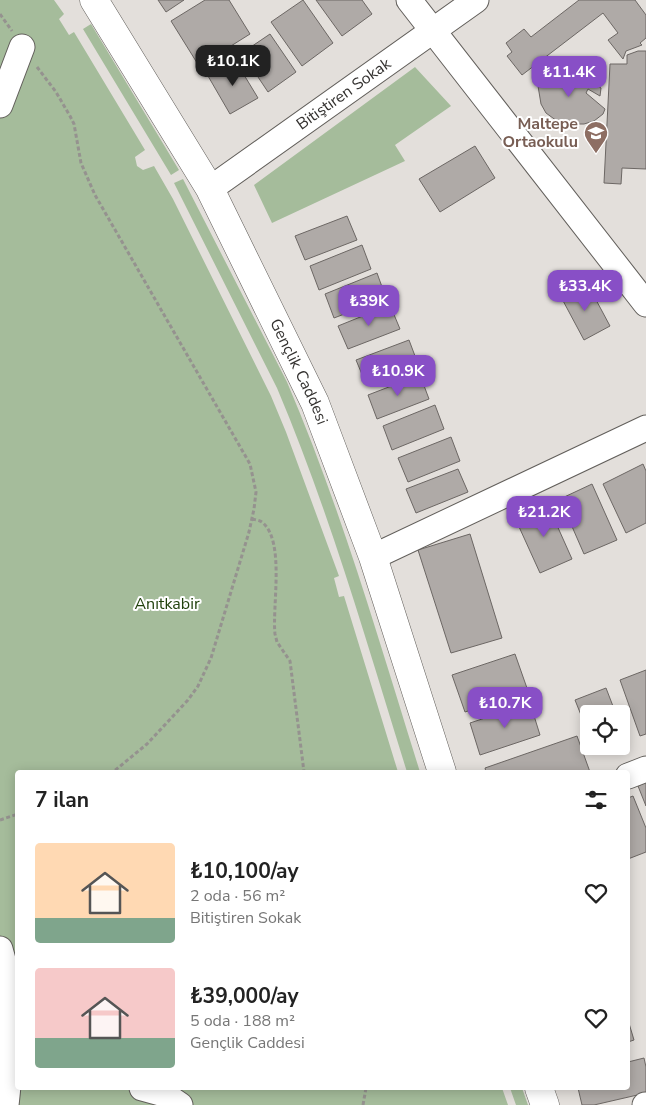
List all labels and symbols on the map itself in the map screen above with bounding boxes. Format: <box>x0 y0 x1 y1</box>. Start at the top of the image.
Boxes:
pin: ₺10.1K <box>192 44 274 87</box>
street label: Bitiştiren Sokak <box>292 52 396 135</box>
pin: ₺11.4K <box>528 56 610 98</box>
place label: Maltepe Ortaokulu <box>502 113 578 153</box>
school or university icon: Maltepe Ortaokulu <box>583 120 609 154</box>
pin: ₺33.4K <box>544 270 626 312</box>
pin: ₺39K <box>339 284 399 327</box>
street label: Gençlik Caddesi <box>264 315 333 428</box>
pin: ₺10.9K <box>357 354 439 397</box>
pin: ₺21.2K <box>503 496 585 538</box>
park label: Anıtkabir <box>134 593 200 615</box>
pin: ₺10.7K <box>464 686 546 729</box>

